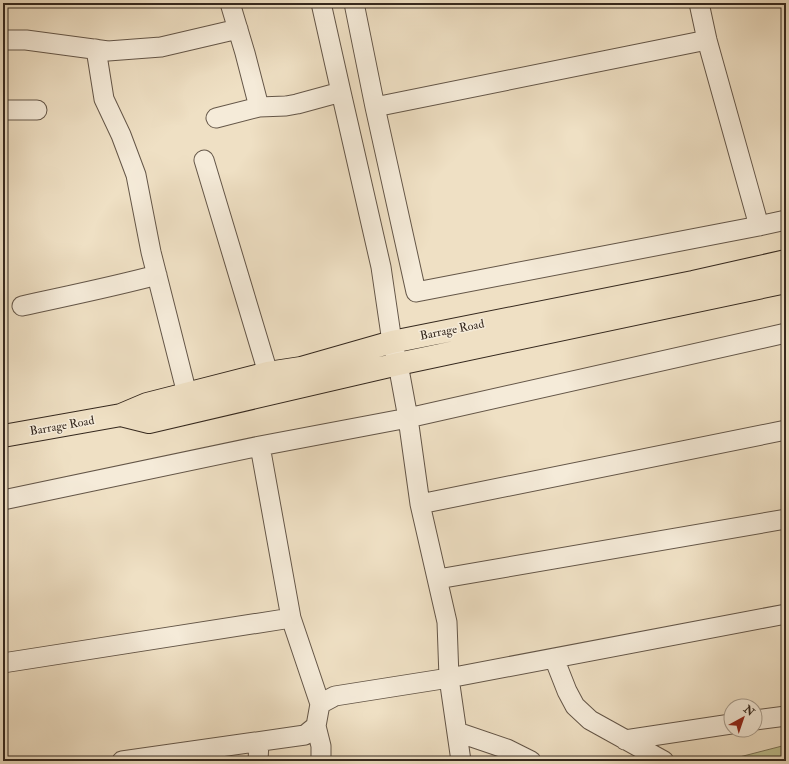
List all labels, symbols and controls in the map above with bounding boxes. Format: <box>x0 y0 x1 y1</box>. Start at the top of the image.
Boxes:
street label: Barrage Road <box>419 316 486 344</box>
street label: Barrage Road <box>29 413 96 439</box>
north arrow <box>723 698 763 738</box>
text: N <box>740 702 758 720</box>

